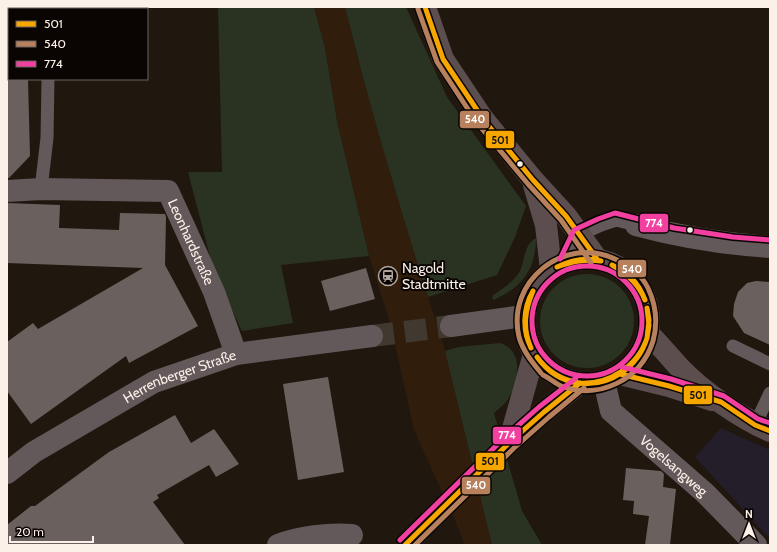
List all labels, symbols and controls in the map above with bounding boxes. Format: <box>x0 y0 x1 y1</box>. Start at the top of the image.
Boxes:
legend <box>8 8 148 80</box>
text: 501 <box>44 16 63 31</box>
text: 540 <box>44 36 66 51</box>
text: 774 <box>44 56 63 71</box>
line badge: 540 <box>459 110 490 129</box>
text: 540 <box>465 112 485 126</box>
line badge: 501 <box>485 130 515 149</box>
text: 501 <box>491 133 509 147</box>
unlabelled marker <box>515 159 525 169</box>
street label: Leonhardstraße <box>164 196 219 288</box>
line badge: 774 <box>639 213 669 233</box>
text: 774 <box>645 216 663 230</box>
unlabelled marker <box>685 225 695 235</box>
place label: Nagold Stadtmitte <box>402 259 466 293</box>
line badge: 540 <box>617 259 647 278</box>
text: 540 <box>622 262 642 276</box>
station icon: Nagold Stadtmitte <box>377 265 399 287</box>
street label: Herrenberger Straße <box>120 346 238 407</box>
line badge: 501 <box>683 385 713 405</box>
text: 501 <box>689 388 707 402</box>
line badge: 774 <box>492 426 522 445</box>
text: 774 <box>498 428 516 442</box>
street label: Vogelsangweg <box>636 431 712 501</box>
line badge: 501 <box>475 452 505 471</box>
text: 501 <box>481 454 499 468</box>
line badge: 540 <box>461 476 491 495</box>
text: 540 <box>466 478 486 492</box>
north arrow <box>729 504 769 544</box>
text: N <box>745 507 753 521</box>
scale bar <box>10 518 93 544</box>
text: 20 m <box>16 524 44 539</box>

